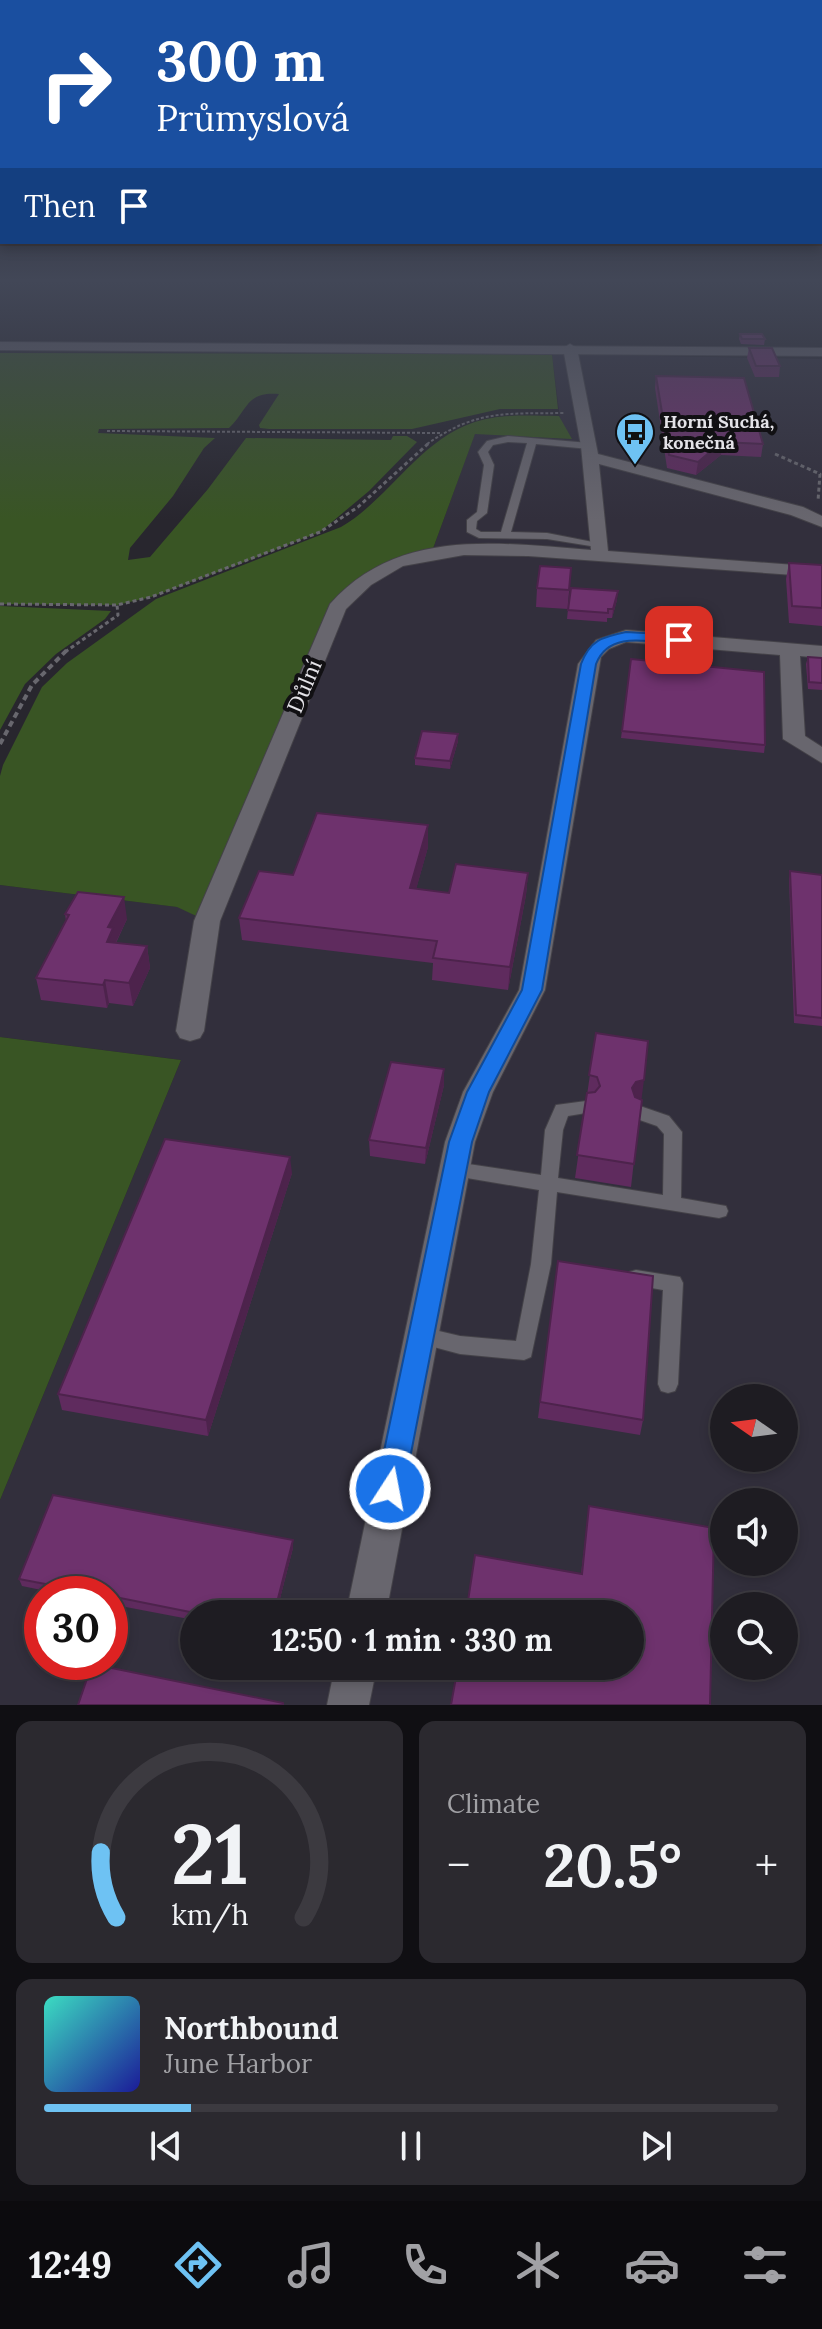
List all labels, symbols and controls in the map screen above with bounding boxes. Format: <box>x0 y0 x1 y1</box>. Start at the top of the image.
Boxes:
text: 300 m <box>156 25 325 96</box>
icon: right <box>24 32 128 136</box>
text: Průmyslová <box>156 95 350 141</box>
icon: arrive <box>112 184 156 228</box>
text: Then <box>24 187 96 225</box>
place label: Horní Suchá, konečná <box>663 410 774 454</box>
bus stop icon: Horní Suchá, konečná <box>614 411 656 466</box>
pin <box>645 606 713 674</box>
icon: arrive <box>657 618 701 662</box>
street label: Důlní <box>280 655 328 717</box>
north arrow <box>710 1384 798 1472</box>
map controls <box>710 1384 798 1680</box>
position arrow <box>348 1447 432 1531</box>
button: sound <box>710 1488 798 1576</box>
speed limit sign: 30 <box>24 1576 128 1680</box>
button: search <box>710 1592 798 1680</box>
text: 12:50 · 1 min · 330 m <box>272 1621 552 1659</box>
text: Climate <box>447 1787 540 1820</box>
text: 21 <box>170 1800 249 1907</box>
text: 20.5° <box>543 1827 682 1903</box>
text: − <box>447 1837 470 1893</box>
text: + <box>755 1837 778 1893</box>
text: km/h <box>171 1896 248 1933</box>
text: Northbound <box>164 2009 339 2047</box>
text: June Harbor <box>164 2047 312 2080</box>
icon: previous <box>144 2124 188 2168</box>
icon: pause <box>389 2124 433 2168</box>
icon: next <box>634 2124 678 2168</box>
icon: directions <box>170 2237 226 2293</box>
icon: music <box>283 2237 339 2293</box>
icon: phone <box>397 2237 453 2293</box>
icon: climate <box>510 2237 566 2293</box>
icon: car <box>624 2237 680 2293</box>
icon: filters <box>737 2237 793 2293</box>
text: 12:49 <box>29 2242 112 2288</box>

